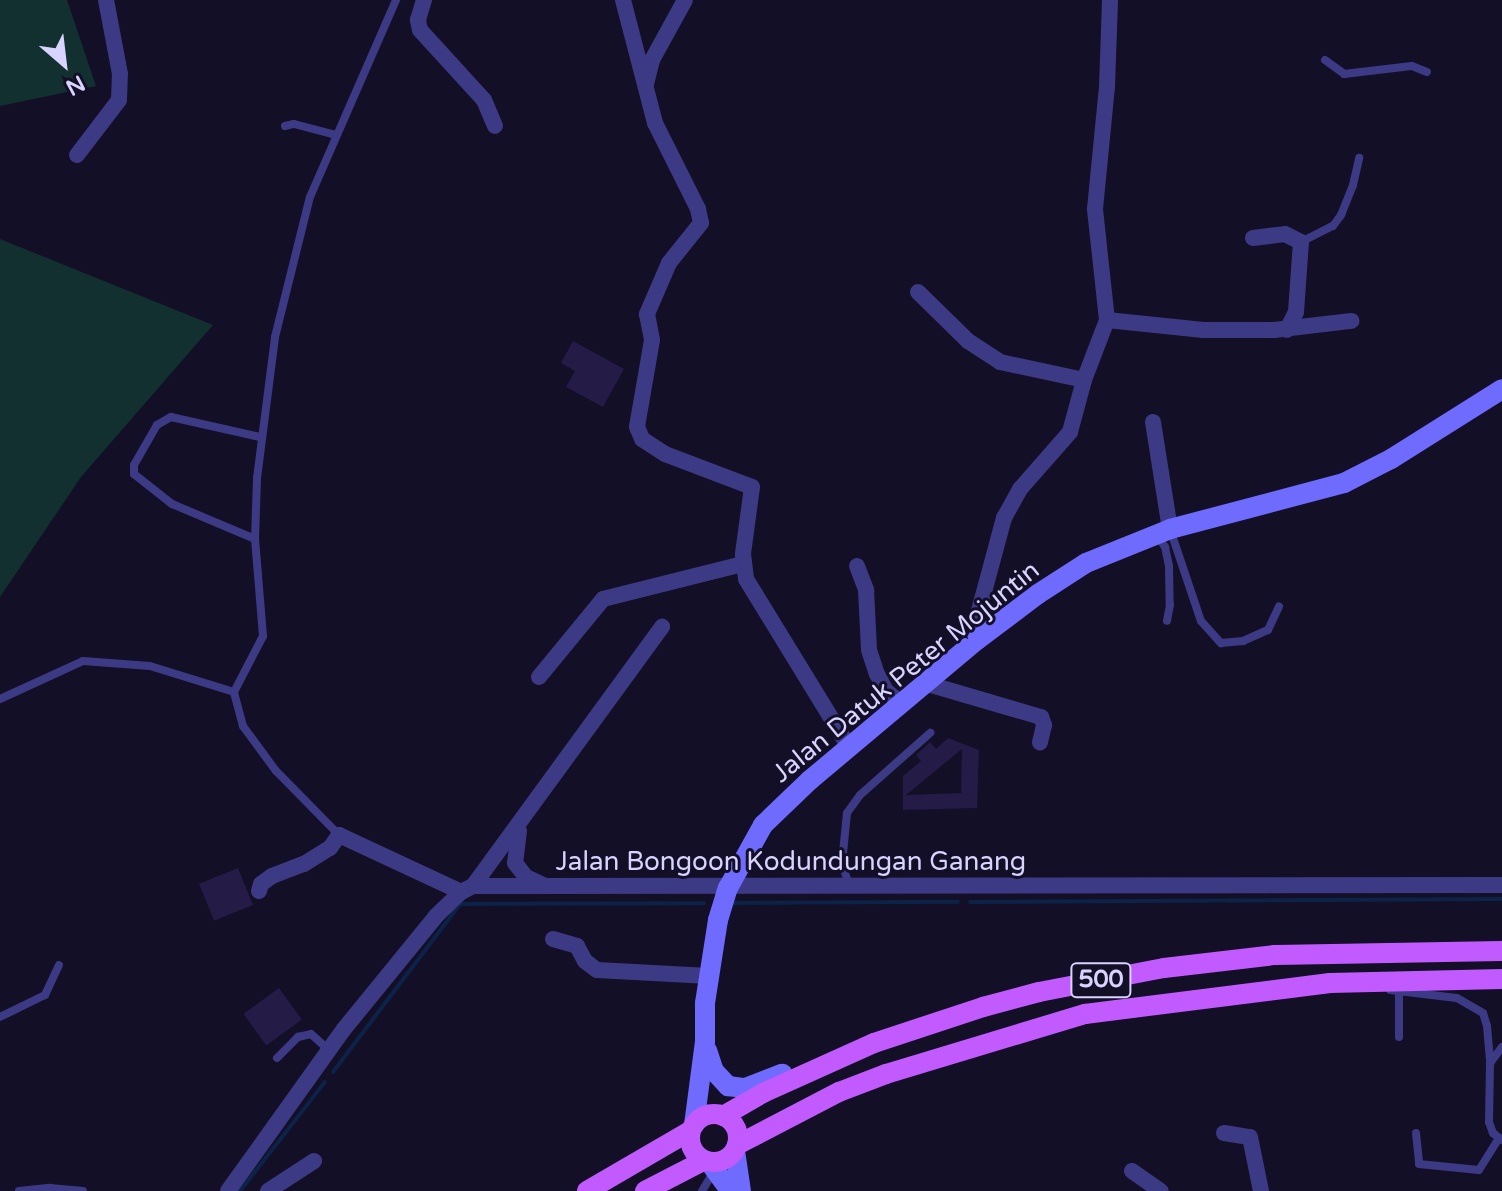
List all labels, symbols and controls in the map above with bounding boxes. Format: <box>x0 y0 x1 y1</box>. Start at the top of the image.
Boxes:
north arrow <box>24 24 104 104</box>
text: N <box>61 70 89 101</box>
street label: Jalan Datuk Peter Mojuntin <box>766 555 1046 789</box>
street label: Jalan Bongoon Kodundungan Ganang <box>556 846 1026 878</box>
road number: 500 <box>1069 960 1133 1000</box>

